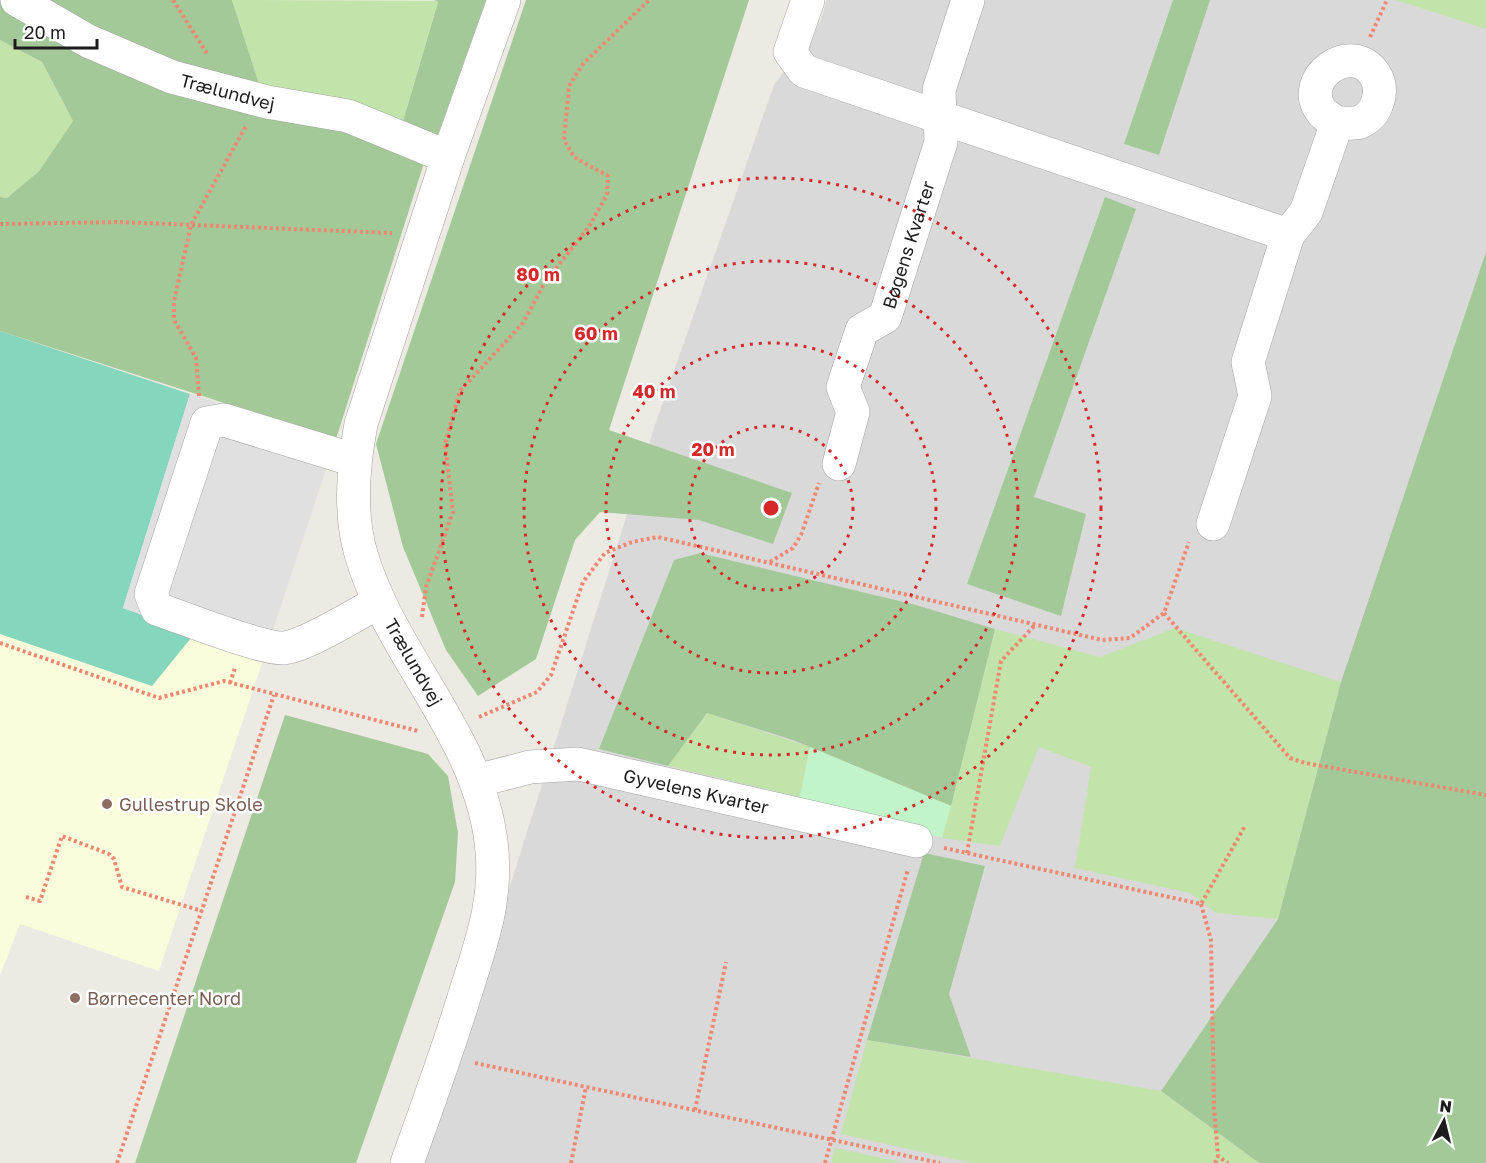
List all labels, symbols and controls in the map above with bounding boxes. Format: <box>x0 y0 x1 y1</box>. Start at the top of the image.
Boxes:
scale bar <box>15 12 98 50</box>
text: 20 m <box>24 21 66 43</box>
street label: Trælundvej <box>178 69 277 114</box>
street label: Bøgens Kvarter <box>877 178 939 312</box>
text: 80 m <box>516 263 560 285</box>
text: 60 m <box>574 322 618 344</box>
text: 40 m <box>632 380 676 402</box>
text: 20 m <box>692 438 734 460</box>
centre of rings <box>761 498 781 518</box>
street label: Trælundvej <box>380 615 448 709</box>
street label: Gyvelens Kvarter <box>621 764 771 818</box>
place label: Gullestrup Skole <box>119 793 263 815</box>
marker: Gullestrup Skole <box>100 797 114 811</box>
place label: Børnecenter Nord <box>87 987 241 1009</box>
marker: Børnecenter Nord <box>68 991 82 1005</box>
north arrow <box>1414 1091 1474 1151</box>
text: N <box>1439 1095 1453 1117</box>

